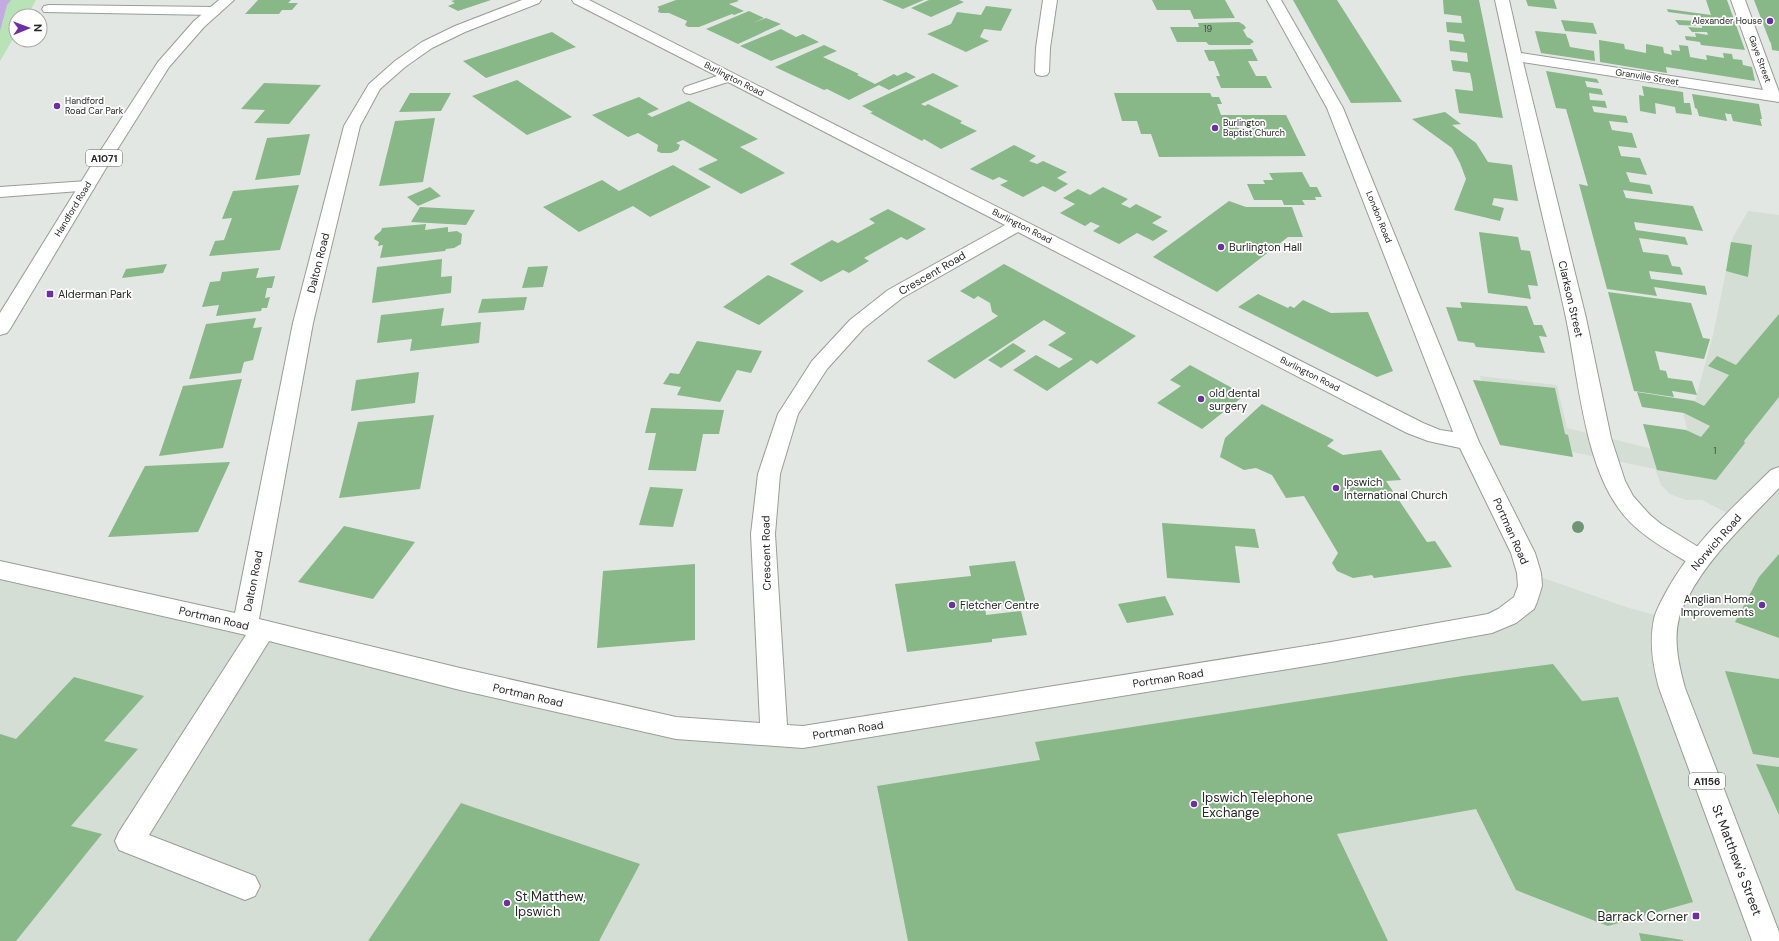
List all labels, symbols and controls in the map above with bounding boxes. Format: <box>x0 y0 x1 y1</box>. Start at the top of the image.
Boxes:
north arrow <box>8 8 48 48</box>
place label: Alexander House <box>1692 15 1762 27</box>
marker: Alexander House <box>1765 16 1775 26</box>
house number: 19 <box>1204 23 1213 35</box>
text: N <box>31 24 45 32</box>
street label: Gaye Street <box>1746 34 1774 85</box>
street label: Burlington Road <box>702 59 766 99</box>
street label: Granville Street <box>1614 66 1680 88</box>
place label: Handford Road Car Park <box>65 95 124 117</box>
marker: Handford Road Car Park <box>52 101 62 111</box>
place label: Burlington Baptist Church <box>1223 117 1285 139</box>
marker: Burlington Baptist Church <box>1210 123 1220 133</box>
road number: A1071 <box>86 150 122 166</box>
street label: Handford Road <box>52 179 94 239</box>
street label: London Road <box>1363 189 1395 245</box>
street label: Burlington Road <box>990 206 1054 246</box>
street label: Dalton Road <box>304 231 332 295</box>
place label: Burlington Hall <box>1229 240 1302 254</box>
marker: Burlington Hall <box>1216 242 1226 252</box>
street label: Crescent Road <box>896 248 968 298</box>
street label: Clarkson Street <box>1555 259 1587 339</box>
place label: Alderman Park <box>58 287 132 301</box>
marker: Alderman Park <box>45 289 55 299</box>
street label: Burlington Road <box>1278 354 1342 394</box>
place label: old dental surgery <box>1209 386 1260 413</box>
marker: old dental surgery <box>1196 394 1206 404</box>
house number: 1 <box>1714 445 1717 457</box>
place label: Ipswich International Church <box>1344 475 1448 502</box>
marker: Ipswich International Church <box>1331 483 1341 493</box>
street label: Portman Road <box>1490 495 1532 567</box>
street label: Norwich Road <box>1688 511 1744 573</box>
street label: Crescent Road <box>758 515 774 591</box>
street label: Dalton Road <box>240 549 266 613</box>
place label: Anglian Home Improvements <box>1681 592 1754 619</box>
place label: Fletcher Centre <box>960 598 1039 612</box>
marker: Fletcher Centre <box>947 600 957 610</box>
marker: Anglian Home Improvements <box>1757 600 1767 610</box>
street label: Portman Road <box>178 603 251 633</box>
street label: Portman Road <box>1132 665 1205 691</box>
street label: Portman Road <box>492 680 565 710</box>
street label: Portman Road <box>812 717 885 743</box>
road number: A1156 <box>1689 773 1725 789</box>
place label: Ipswich Telephone Exchange <box>1202 789 1313 821</box>
marker: Ipswich Telephone Exchange <box>1189 799 1199 809</box>
street label: St Matthew's Street <box>1708 802 1766 918</box>
place label: St Matthew, Ipswich <box>515 888 586 920</box>
marker: St Matthew, Ipswich <box>502 898 512 908</box>
place label: Barrack Corner <box>1597 908 1688 925</box>
marker: Barrack Corner <box>1691 911 1701 921</box>

